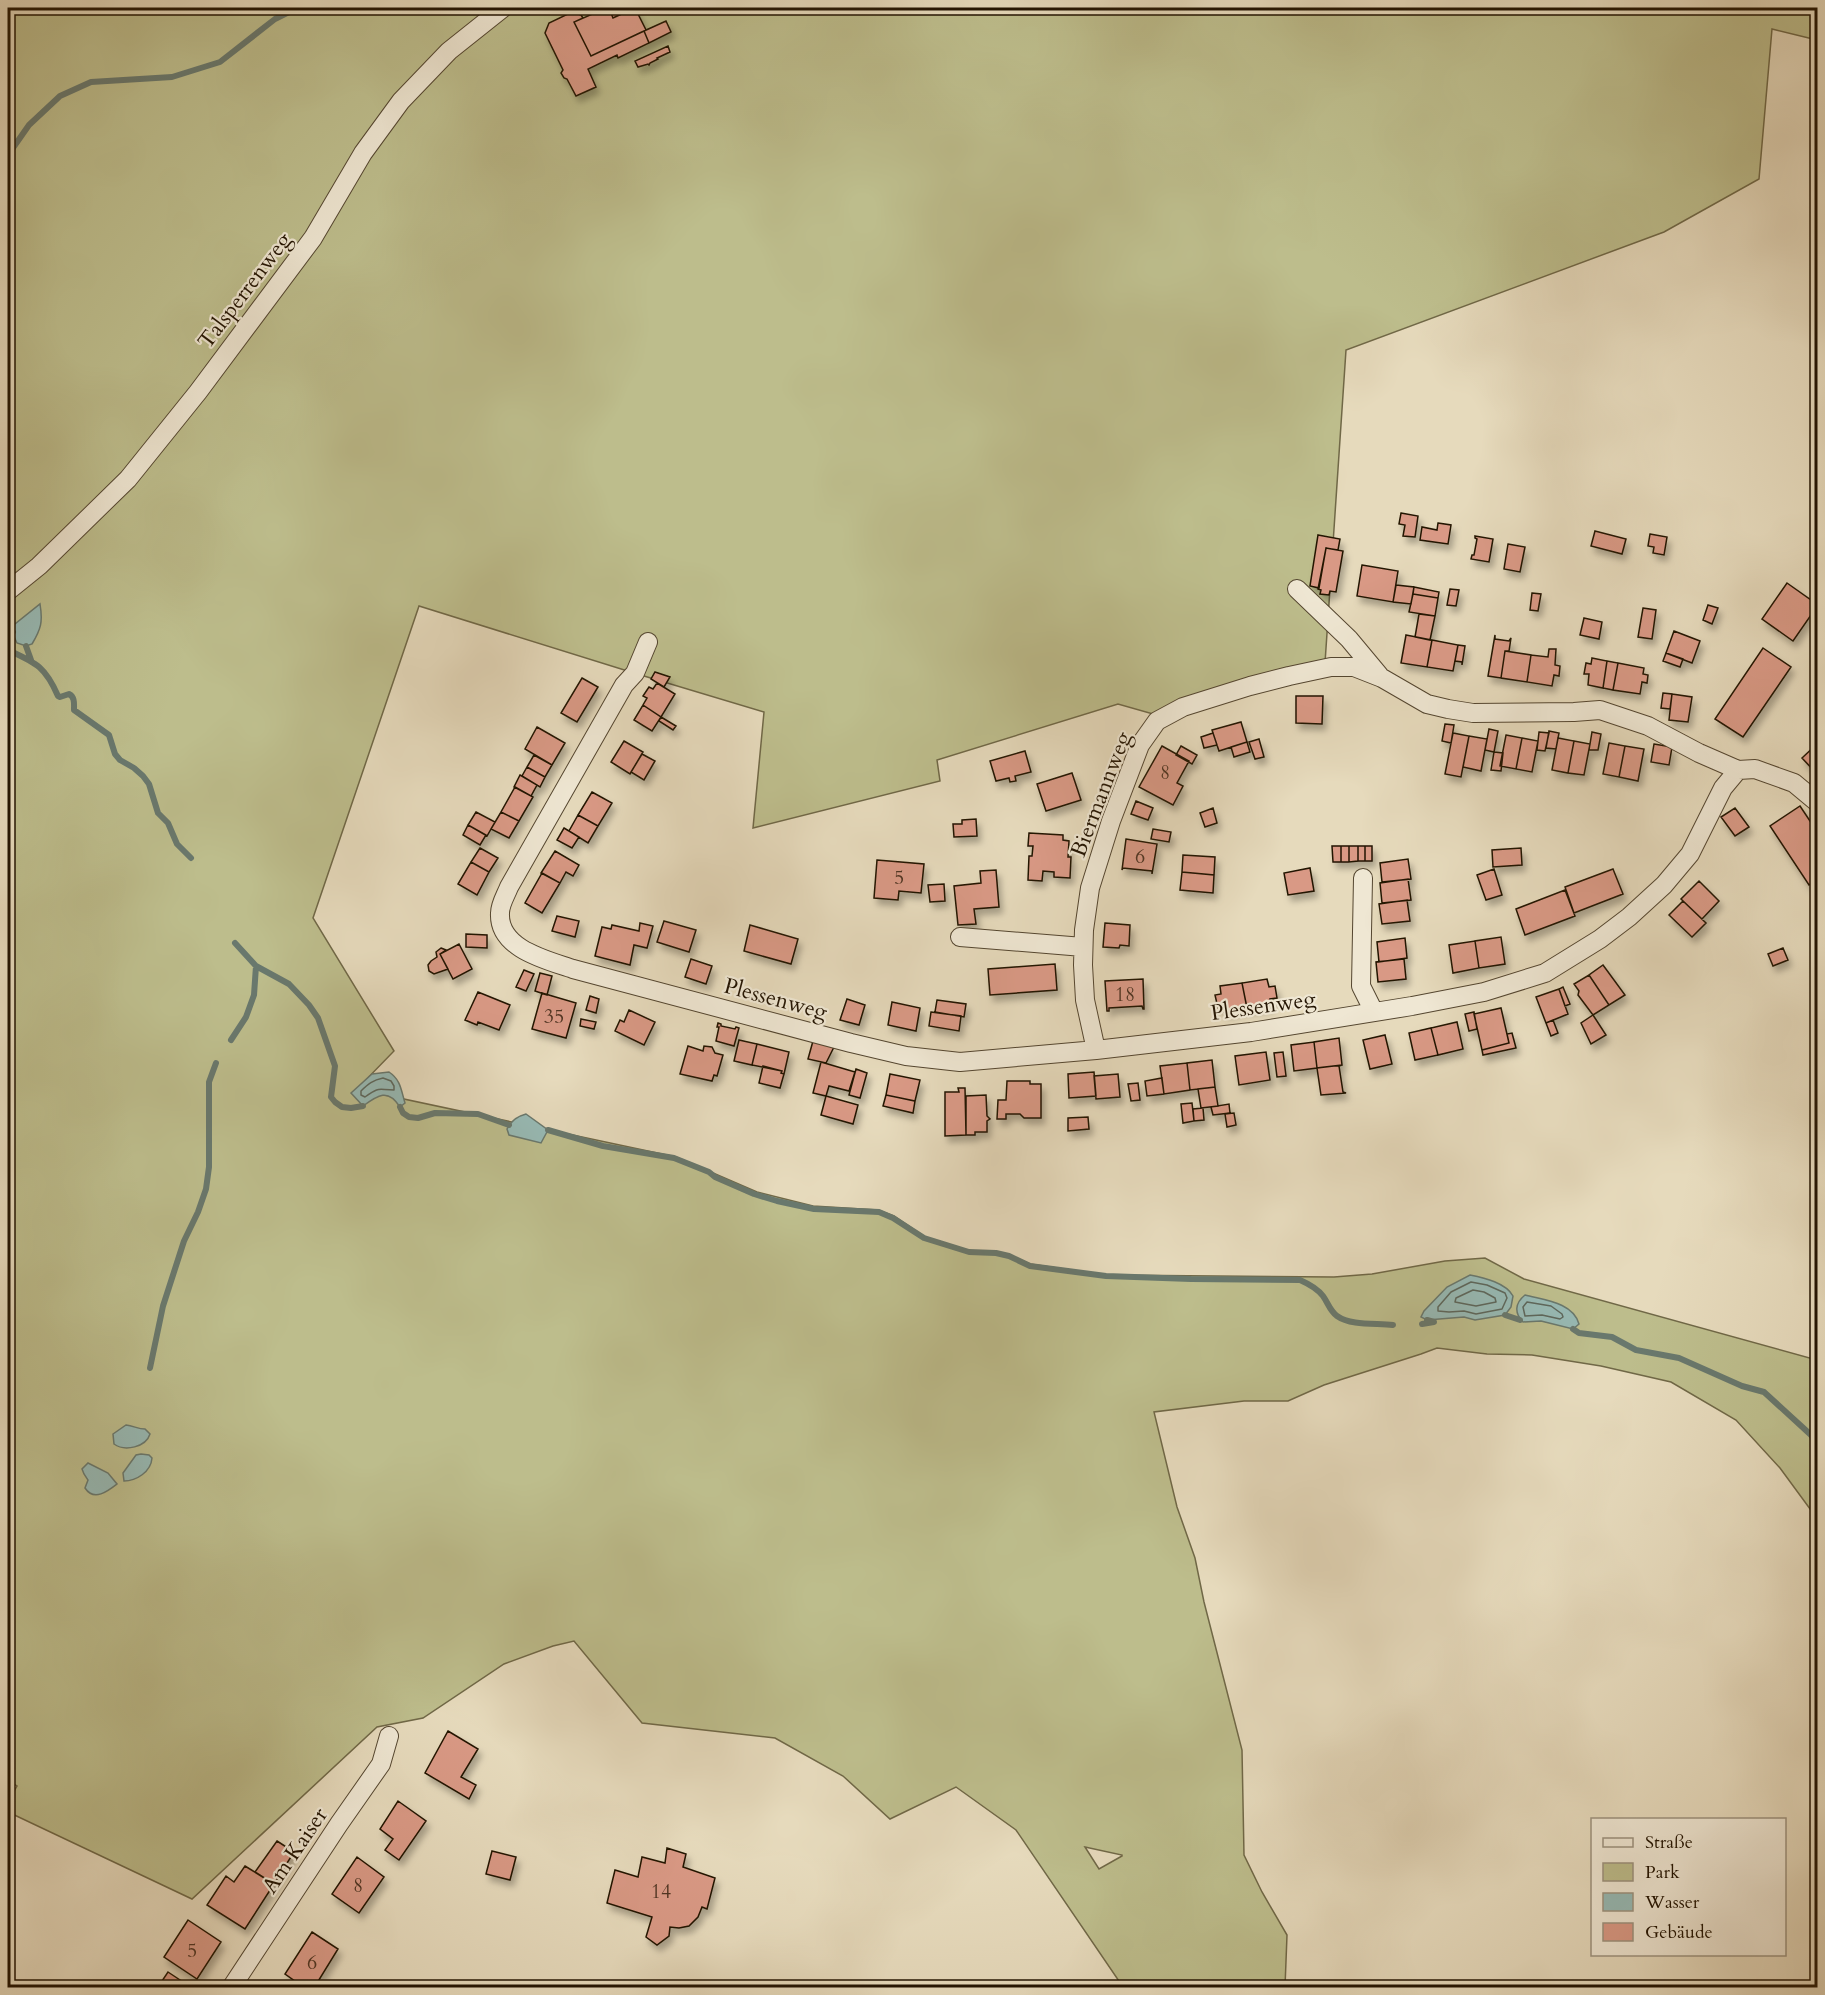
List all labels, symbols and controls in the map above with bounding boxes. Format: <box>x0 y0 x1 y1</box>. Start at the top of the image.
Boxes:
street label: Talsperrenweg <box>191 226 299 355</box>
street label: Biermannweg <box>1063 727 1139 861</box>
house number: 8 <box>1160 759 1170 786</box>
house number: 6 <box>1135 843 1145 870</box>
house number: 5 <box>894 864 904 891</box>
street label: Plessenweg <box>721 971 831 1027</box>
house number: 18 <box>1115 981 1135 1008</box>
street label: Plessenweg <box>1209 984 1318 1028</box>
house number: 35 <box>544 1003 564 1030</box>
street label: Am Kaiser <box>255 1801 335 1899</box>
legend <box>1591 1818 1786 1956</box>
text: Straße <box>1645 1830 1693 1855</box>
text: Park <box>1645 1860 1680 1885</box>
house number: 8 <box>353 1872 363 1899</box>
house number: 14 <box>651 1878 671 1905</box>
text: Wasser <box>1644 1890 1700 1915</box>
text: Gebäude <box>1645 1920 1713 1945</box>
house number: 5 <box>187 1937 197 1964</box>
house number: 6 <box>307 1949 317 1976</box>

